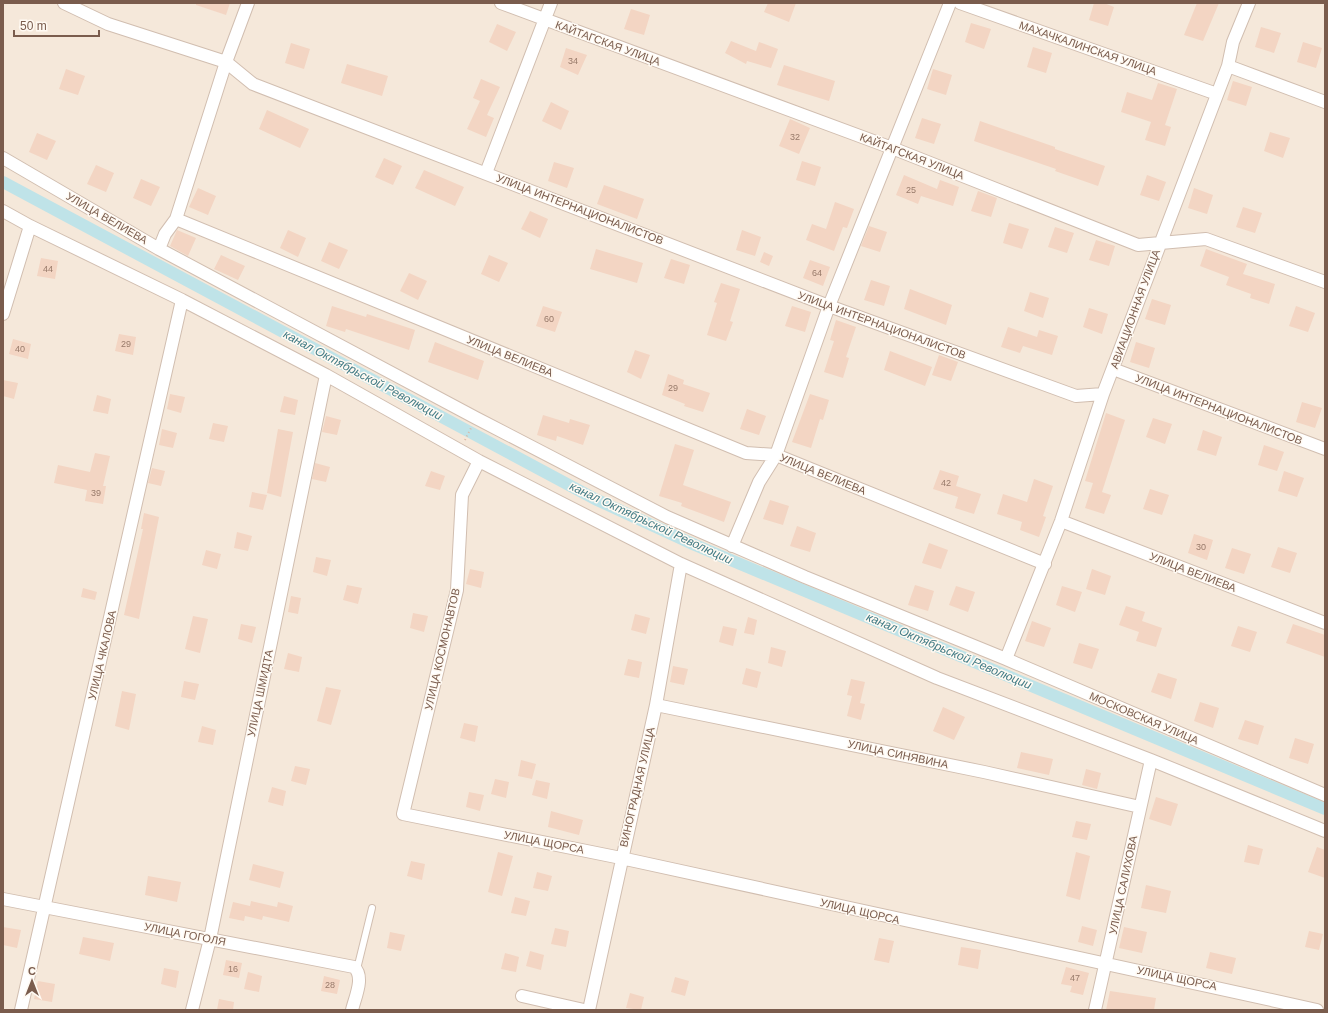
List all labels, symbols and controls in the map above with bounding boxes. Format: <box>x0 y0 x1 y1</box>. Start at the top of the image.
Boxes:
scale bar <box>14 12 99 38</box>
street label: КАЙТАГСКАЯ УЛИЦА <box>554 18 663 68</box>
text: 50 m <box>20 19 47 33</box>
street label: МАХАЧКАЛИНСКАЯ УЛИЦА <box>1018 19 1159 77</box>
house number: 34 <box>568 56 578 66</box>
street label: КАЙТАГСКАЯ УЛИЦА <box>858 131 966 182</box>
house number: 32 <box>790 132 800 142</box>
street label: УЛИЦА ИНТЕРНАЦИОНАЛИСТОВ <box>495 172 665 246</box>
house number: 25 <box>906 185 916 195</box>
street label: УЛИЦА ВЕЛИЕВА <box>64 190 150 246</box>
street label: АВИАЦИОННАЯ УЛИЦА <box>1108 247 1162 370</box>
house number: 44 <box>43 264 53 274</box>
house number: 64 <box>812 268 822 278</box>
street label: УЛИЦА ИНТЕРНАЦИОНАЛИСТОВ <box>796 289 968 361</box>
house number: 60 <box>544 314 554 324</box>
water label: канал Октябрьской Революции <box>281 327 445 423</box>
street label: УЛИЦА ВЕЛИЕВА <box>465 333 555 379</box>
house number: 29 <box>121 339 131 349</box>
house number: 40 <box>15 344 25 354</box>
street label: УЛИЦА ИНТЕРНАЦИОНАЛИСТОВ <box>1134 372 1304 446</box>
house number: 29 <box>668 383 678 393</box>
street label: УЛИЦА ВЕЛИЕВА <box>778 451 868 497</box>
house number: 42 <box>941 478 951 488</box>
water label: канал Октябрьской Революции <box>567 479 735 567</box>
house number: 39 <box>91 488 101 498</box>
house number: 30 <box>1196 542 1206 552</box>
street label: УЛИЦА ВЕЛИЕВА <box>1148 550 1239 594</box>
street label: УЛИЦА КОСМОНАВТОВ <box>422 587 462 711</box>
street label: УЛИЦА ЧКАЛОВА <box>86 608 118 701</box>
water label: канал Октябрьской Революции <box>864 610 1034 692</box>
street label: УЛИЦА ШМИДТА <box>245 648 275 738</box>
street label: МОСКОВСКАЯ УЛИЦА <box>1088 690 1201 747</box>
street label: ВИНОГРАДНАЯ УЛИЦА <box>617 725 657 848</box>
street label: УЛИЦА СИНЯВИНА <box>847 737 950 771</box>
street label: УЛИЦА ЩОРСА <box>503 828 586 856</box>
street label: УЛИЦА САЛИХОВА <box>1107 834 1139 935</box>
street label: УЛИЦА ЩОРСА <box>819 896 902 926</box>
street label: УЛИЦА ГОГОЛЯ <box>143 920 227 948</box>
north arrow <box>12 961 52 1001</box>
house number: 16 <box>228 964 238 974</box>
street label: УЛИЦА ЩОРСА <box>1136 964 1219 992</box>
text: С <box>28 965 36 977</box>
house number: 47 <box>1070 973 1080 983</box>
house number: 28 <box>325 980 335 990</box>

